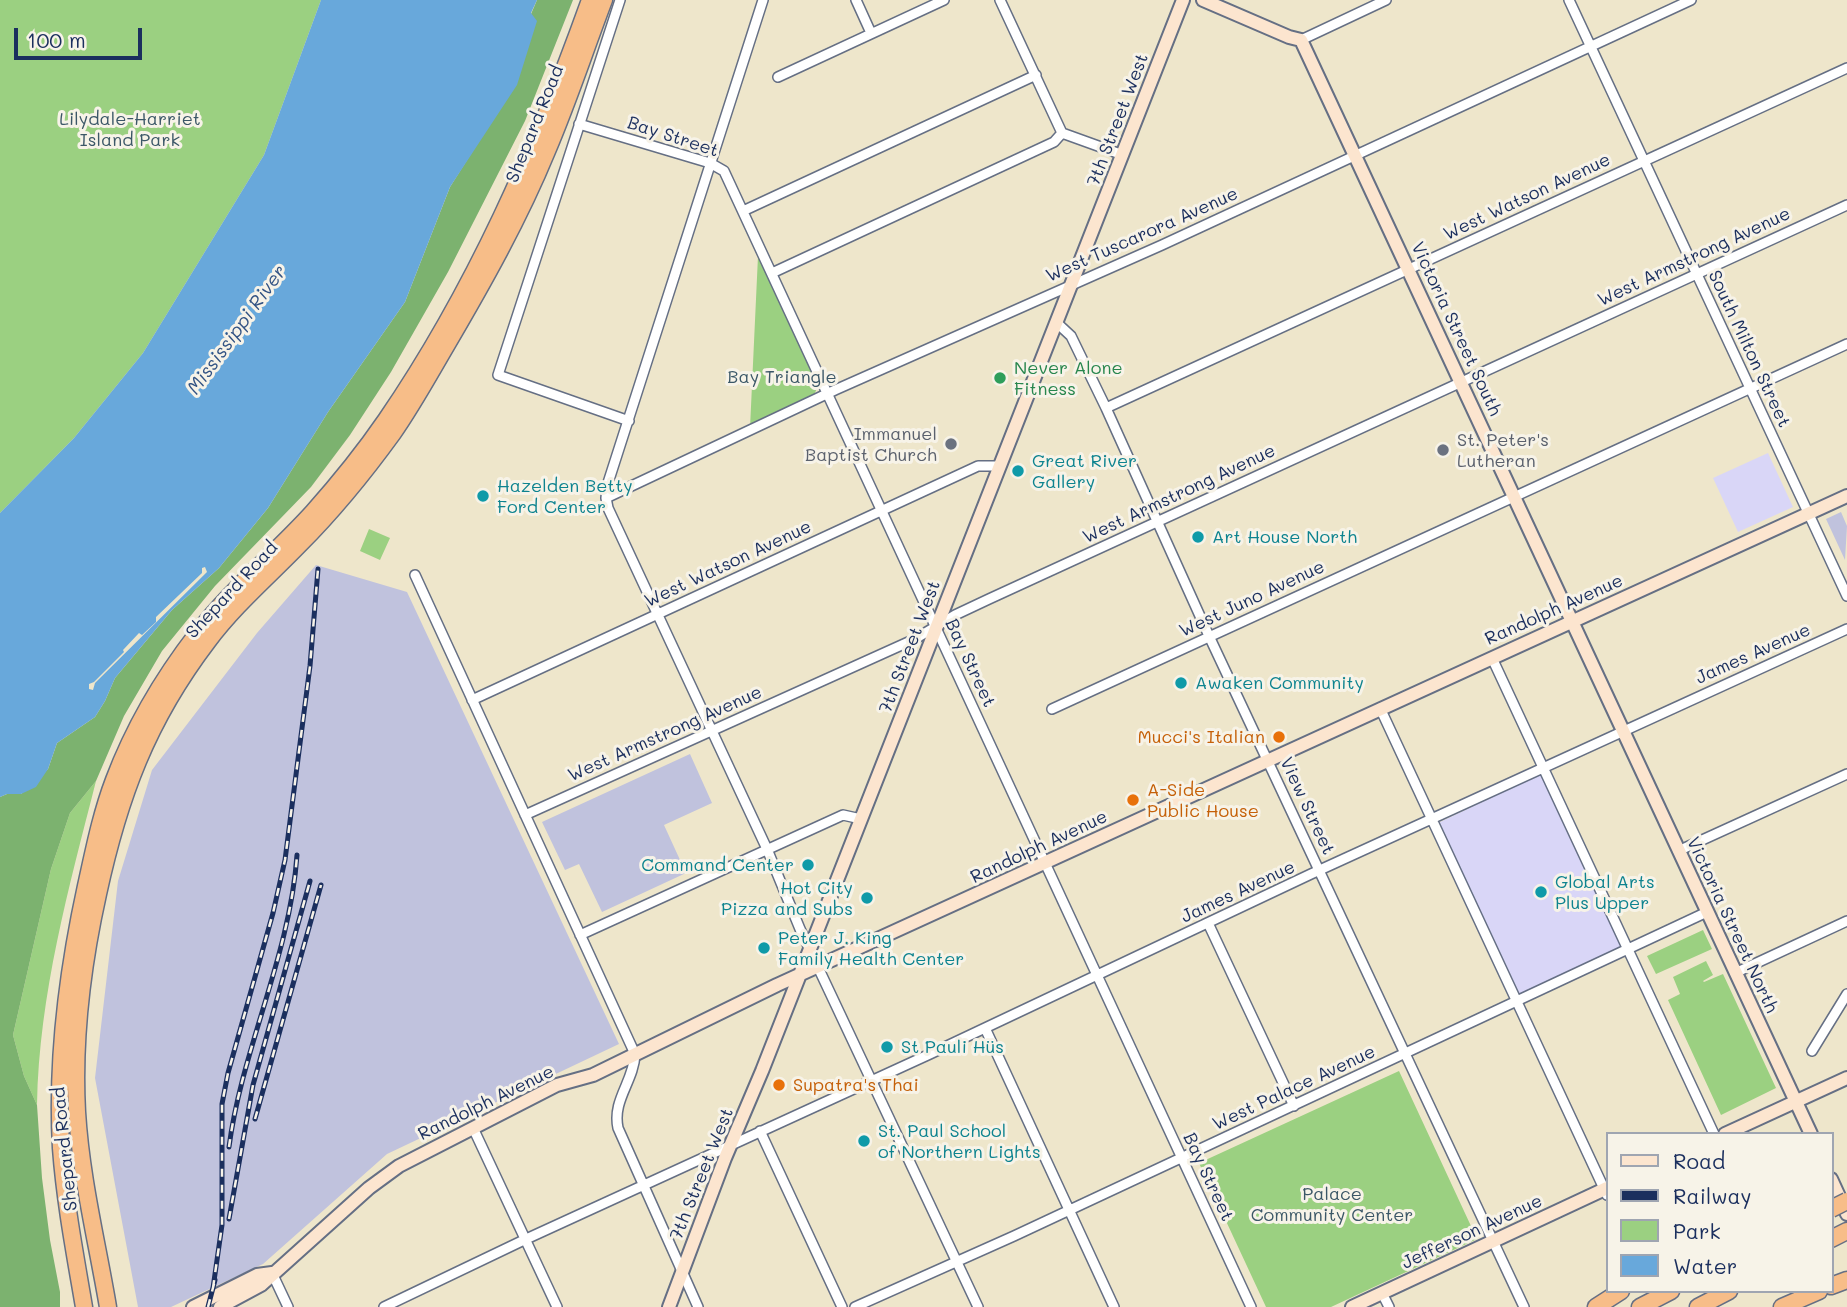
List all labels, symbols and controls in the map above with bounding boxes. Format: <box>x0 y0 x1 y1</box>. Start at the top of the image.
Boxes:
scale bar <box>18 14 145 58</box>
text: 100 m <box>27 26 86 53</box>
street label: 7th Street West <box>1083 51 1153 189</box>
street label: Shepard Road <box>502 62 568 186</box>
park label: Lilydale-Harriet Island Park <box>59 108 201 150</box>
street label: Bay Street <box>625 112 721 162</box>
street label: West Watson Avenue <box>1440 149 1614 245</box>
street label: West Tuscarora Avenue <box>1043 183 1241 287</box>
street label: West Armstrong Avenue <box>1594 203 1794 311</box>
street label: Victoria Street South <box>1406 239 1506 419</box>
water label: Mississippi River <box>182 261 292 399</box>
street label: South Milton Street <box>1703 267 1795 431</box>
place label: Never Alone Fitness <box>1014 357 1123 400</box>
park label: Bay Triangle <box>727 366 837 388</box>
marker: Never Alone Fitness <box>992 370 1008 386</box>
place label: Immanuel Baptist Church <box>805 423 937 466</box>
place label: St. Peter's Lutheran <box>1457 429 1549 472</box>
marker: Immanuel Baptist Church <box>943 436 959 452</box>
street label: West Armstrong Avenue <box>1079 440 1279 548</box>
marker: St. Peter's Lutheran <box>1435 442 1451 458</box>
place label: Great River Gallery <box>1032 450 1137 492</box>
marker: Great River Gallery <box>1010 463 1026 479</box>
place label: Hazelden Betty Ford Center <box>497 475 633 518</box>
marker: Hazelden Betty Ford Center <box>475 488 491 504</box>
street label: West Watson Avenue <box>641 516 815 612</box>
place label: Art House North <box>1212 526 1357 548</box>
marker: Art House North <box>1190 529 1206 545</box>
street label: Shepard Road <box>182 537 282 643</box>
street label: West Juno Avenue <box>1176 556 1328 642</box>
street label: Randolph Avenue <box>1482 570 1626 650</box>
street label: 7th Street West <box>875 578 945 716</box>
street label: Bay Street <box>940 615 1000 711</box>
street label: James Avenue <box>1692 619 1814 689</box>
place label: Awaken Community <box>1195 672 1364 694</box>
marker: Awaken Community <box>1173 675 1189 691</box>
street label: West Armstrong Avenue <box>565 681 765 787</box>
place label: Mucci's Italian <box>1137 726 1265 748</box>
marker: Mucci's Italian <box>1271 729 1287 745</box>
street label: View Street <box>1275 754 1339 858</box>
place label: A-Side Public House <box>1147 779 1259 822</box>
marker: A-Side Public House <box>1125 792 1141 808</box>
street label: Randolph Avenue <box>967 806 1111 888</box>
street label: Victoria Street North <box>1682 833 1782 1017</box>
place label: Command Center <box>641 854 794 876</box>
street label: James Avenue <box>1178 856 1298 928</box>
marker: Command Center <box>800 857 816 873</box>
place label: Global Arts Plus Upper <box>1555 871 1655 914</box>
place label: Hot City Pizza and Subs <box>721 877 853 920</box>
marker: Global Arts Plus Upper <box>1533 884 1549 900</box>
marker: Hot City Pizza and Subs <box>859 890 875 906</box>
place label: Peter J. King Family Health Center <box>778 927 964 970</box>
marker: Peter J. King Family Health Center <box>756 940 772 956</box>
place label: St Pauli Hüs <box>901 1036 1004 1058</box>
marker: St Pauli Hüs <box>879 1039 895 1055</box>
street label: West Palace Avenue <box>1209 1041 1379 1135</box>
street label: Randolph Avenue <box>414 1061 558 1145</box>
place label: Supatra's Thai <box>793 1074 919 1096</box>
marker: Supatra's Thai <box>771 1077 787 1093</box>
street label: Shepard Road <box>48 1086 82 1212</box>
street label: 7th Street West <box>666 1105 738 1243</box>
place label: St. Paul School of Northern Lights <box>878 1120 1041 1162</box>
street label: Bay Street <box>1178 1129 1238 1225</box>
legend <box>1605 1132 1833 1293</box>
marker: St. Paul School of Northern Lights <box>856 1133 872 1149</box>
text: Road <box>1673 1147 1725 1174</box>
text: Railway <box>1673 1182 1752 1209</box>
park label: Palace Community Center <box>1251 1183 1413 1226</box>
street label: Jefferson Avenue <box>1398 1190 1546 1274</box>
text: Park <box>1673 1217 1721 1244</box>
text: Water <box>1673 1252 1737 1279</box>

